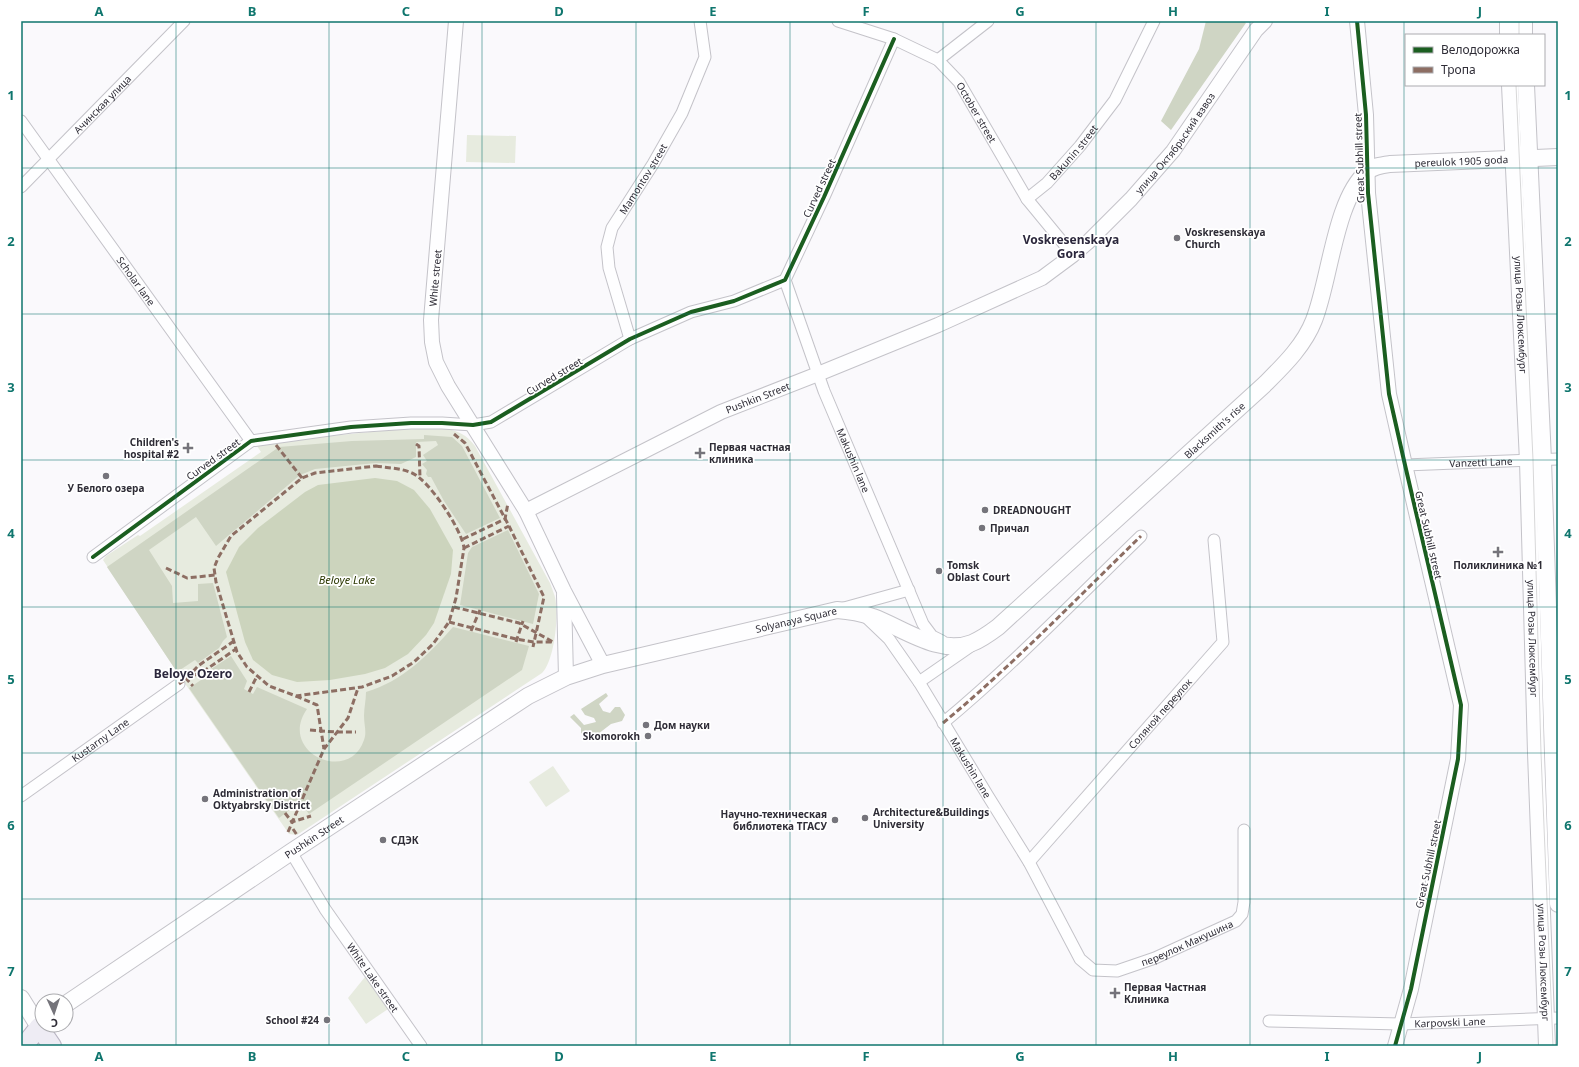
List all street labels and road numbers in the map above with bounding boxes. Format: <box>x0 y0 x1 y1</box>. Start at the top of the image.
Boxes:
street label: Ачинская улица <box>70 72 134 137</box>
street label: October street <box>953 79 1000 146</box>
street label: улица Октябрьский взвоз <box>1132 90 1218 197</box>
street label: Great Subhill street <box>1350 112 1368 203</box>
street label: Bakunin street <box>1046 122 1101 183</box>
street label: Mamontov street <box>616 141 670 217</box>
street label: pereulok 1905 goda <box>1414 152 1508 170</box>
street label: Curved street <box>799 156 839 220</box>
street label: White street <box>426 249 444 307</box>
street label: Scholar lane <box>113 254 159 309</box>
street label: улица Розы Люксембург <box>1511 256 1531 374</box>
street label: Curved street <box>523 353 585 398</box>
street label: Pushkin Street <box>723 379 792 417</box>
street label: Blacksmith's rise <box>1181 399 1248 462</box>
street label: Makushin lane <box>834 426 873 495</box>
street label: Curved street <box>183 435 243 483</box>
street label: Vanzetti Lane <box>1449 454 1513 470</box>
street label: Great Subhill street <box>1412 489 1446 581</box>
street label: улица Розы Люксембург <box>1524 580 1541 698</box>
street label: Solyanaya Square <box>754 603 838 636</box>
street label: Соляной переулок <box>1125 675 1195 752</box>
street label: Kustarny Lane <box>69 715 132 765</box>
street label: Makushin lane <box>947 735 995 801</box>
street label: Pushkin Street <box>282 812 346 861</box>
street label: Great Subhill street <box>1412 818 1444 910</box>
street label: улица Розы Люксембург <box>1535 903 1553 1022</box>
street label: переулок Макушина <box>1139 916 1235 969</box>
street label: White Lake street <box>344 940 402 1015</box>
street label: Karpovski Lane <box>1414 1014 1486 1030</box>

